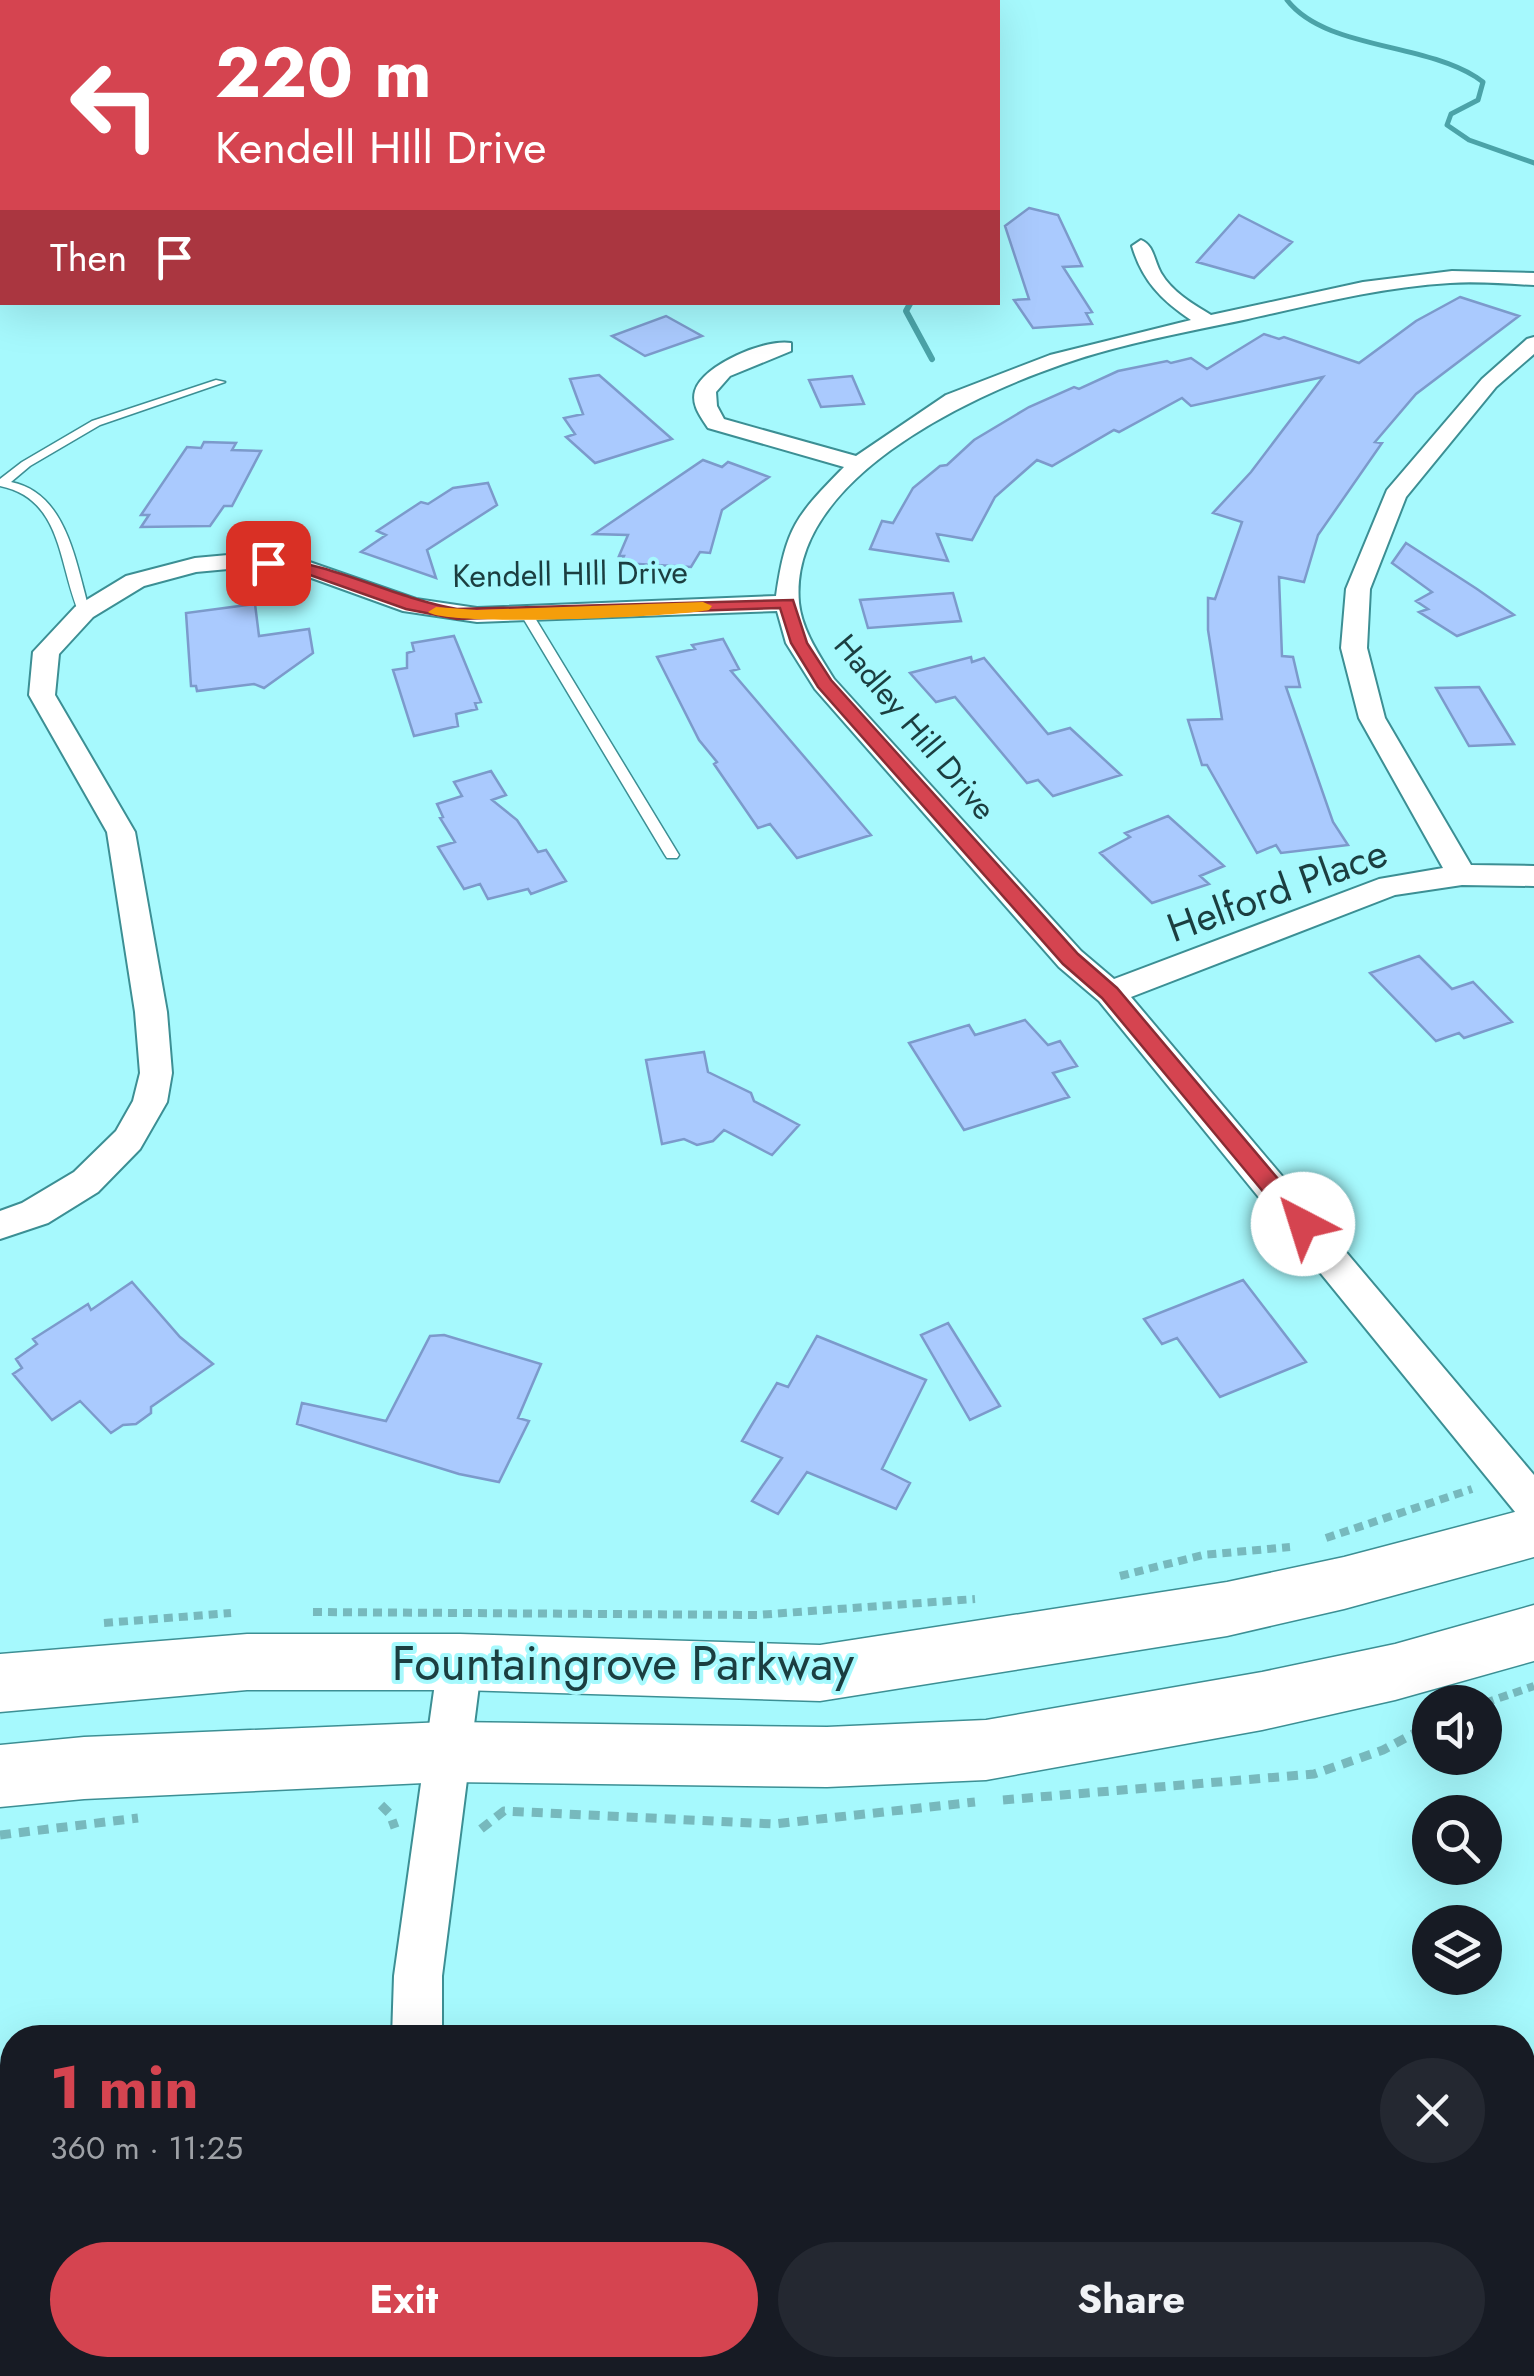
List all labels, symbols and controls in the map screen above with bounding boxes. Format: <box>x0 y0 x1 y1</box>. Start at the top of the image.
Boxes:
text: 220 m <box>215 22 432 123</box>
icon: left <box>50 40 180 170</box>
text: Kendell HIll Drive <box>215 115 546 180</box>
text: Then <box>50 230 127 285</box>
icon: arrive <box>147 230 202 285</box>
pin <box>226 521 311 606</box>
icon: arrive <box>241 536 296 591</box>
street label: Kendell HIll Drive <box>452 549 688 599</box>
street label: Hadley Hill Drive <box>823 624 1007 830</box>
street label: Helford Place <box>1159 823 1395 957</box>
position arrow <box>1251 1172 1355 1276</box>
street label: Fountaingrove Parkway <box>392 1629 855 1698</box>
map controls <box>1412 1685 1502 1995</box>
button: sound <box>1412 1685 1502 1775</box>
button: search <box>1412 1795 1502 1885</box>
button: layers <box>1412 1905 1502 1995</box>
text: 1 min <box>50 2044 199 2131</box>
button: close <box>1380 2058 1485 2163</box>
text: 360 m · 11:25 <box>50 2125 243 2171</box>
button: Exit <box>50 2242 758 2357</box>
button: Share <box>778 2242 1485 2357</box>

